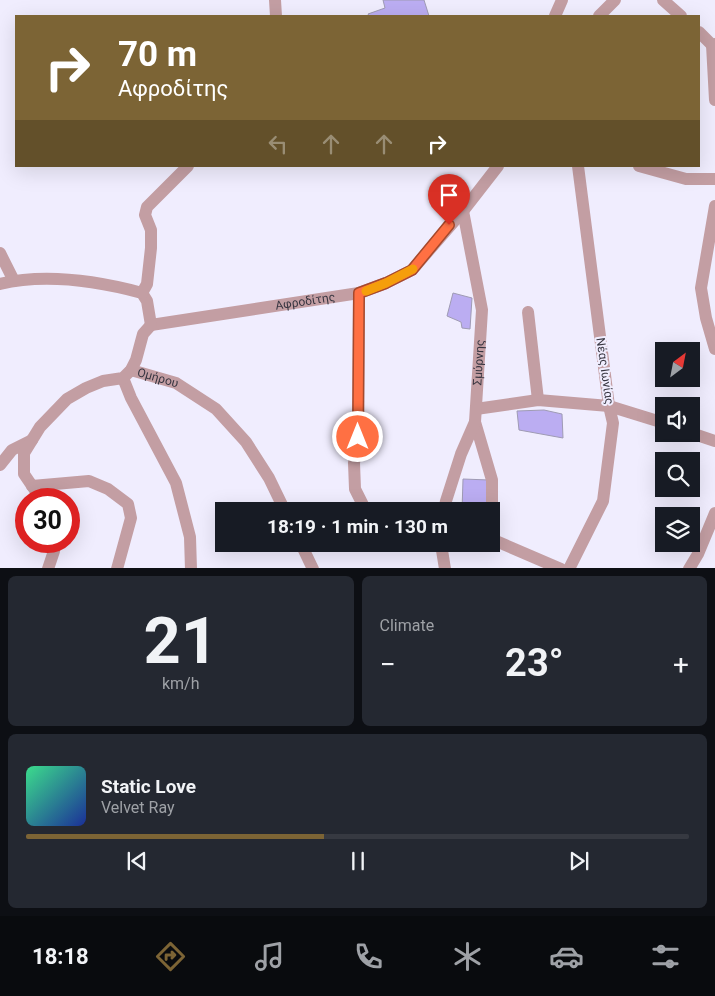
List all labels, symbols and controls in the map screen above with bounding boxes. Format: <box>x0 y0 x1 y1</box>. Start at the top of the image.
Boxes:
text: 70 m <box>118 34 197 75</box>
icon: right <box>35 35 100 100</box>
text: Αφροδίτης <box>118 76 228 101</box>
icon: left <box>264 130 292 158</box>
icon: ahead <box>317 130 345 158</box>
icon: ahead <box>370 130 398 158</box>
icon: right <box>423 130 451 158</box>
pin <box>428 174 470 225</box>
icon: arrive <box>435 181 463 209</box>
street label: Αφροδίτης <box>274 290 336 313</box>
street label: Νέας Ιωνίας <box>593 337 617 405</box>
street label: Σμύρνης <box>470 339 487 386</box>
north arrow <box>655 342 700 388</box>
map controls <box>655 342 700 552</box>
street label: Ομήρου <box>136 365 180 390</box>
button: sound <box>655 397 700 442</box>
position arrow <box>331 410 383 462</box>
button: search <box>655 452 700 497</box>
speed limit sign: 30 <box>15 488 80 553</box>
button: layers <box>655 507 700 552</box>
text: 18:19 · 1 min · 130 m <box>267 515 448 538</box>
text: 21 <box>143 603 218 679</box>
text: Climate <box>380 616 434 635</box>
text: 23° <box>505 641 564 685</box>
text: − <box>380 648 396 681</box>
text: + <box>673 648 689 681</box>
text: km/h <box>162 674 200 693</box>
text: Static Love <box>101 775 196 798</box>
text: Velvet Ray <box>101 798 175 817</box>
icon: previous <box>123 847 151 875</box>
icon: pause <box>344 847 372 875</box>
icon: next <box>565 847 593 875</box>
icon: directions <box>153 939 188 974</box>
icon: music <box>252 939 287 974</box>
icon: phone <box>351 939 386 974</box>
icon: climate <box>450 939 485 974</box>
icon: car <box>549 939 584 974</box>
icon: filters <box>648 939 683 974</box>
text: 18:18 <box>32 944 89 969</box>

